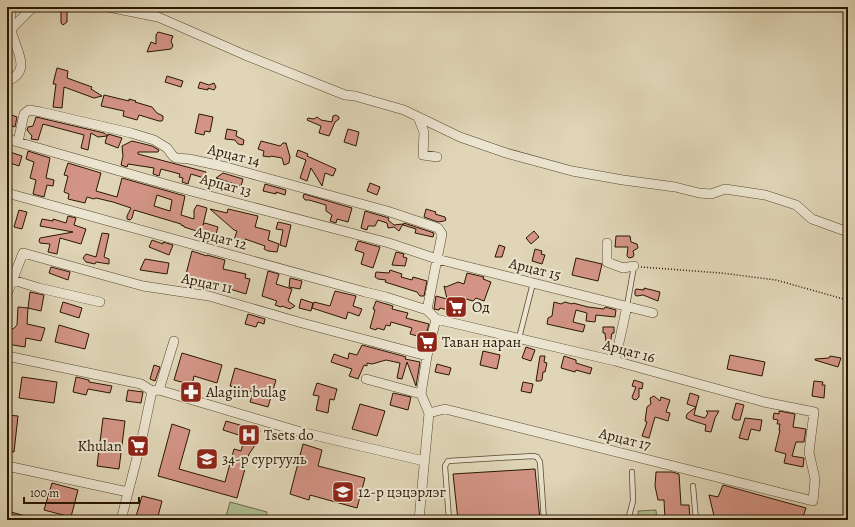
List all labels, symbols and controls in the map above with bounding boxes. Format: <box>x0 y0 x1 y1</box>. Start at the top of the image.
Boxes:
street label: Арцат 14 <box>205 139 262 171</box>
street label: Арцат 13 <box>197 168 254 201</box>
street label: Арцат 12 <box>192 221 249 255</box>
street label: Арцат 15 <box>506 253 563 285</box>
street label: Арцат 11 <box>179 268 234 298</box>
supermarket icon: Од <box>443 294 469 320</box>
place label: Од <box>472 297 490 317</box>
supermarket icon: Таван наран <box>414 329 440 355</box>
place label: Таван наран <box>442 332 522 352</box>
street label: Арцат 16 <box>600 334 657 368</box>
pharmacy icon: Alagiin bulag <box>178 379 204 405</box>
place label: Alagiin bulag <box>205 382 287 402</box>
hospital icon: Tsets do <box>236 422 262 448</box>
street label: Арцат 17 <box>596 423 654 455</box>
place label: Tsets do <box>264 425 314 445</box>
supermarket icon: Khulan <box>125 433 151 459</box>
place label: Khulan <box>78 436 122 456</box>
school or university icon: 34-р сургууль <box>194 446 220 472</box>
place label: 34-р сургууль <box>222 449 307 469</box>
scale bar <box>24 479 139 505</box>
school or university icon: 12-р цэцэрлэг <box>330 479 356 505</box>
place label: 12-р цэцэрлэг <box>358 482 446 502</box>
text: 100 m <box>30 485 59 501</box>

